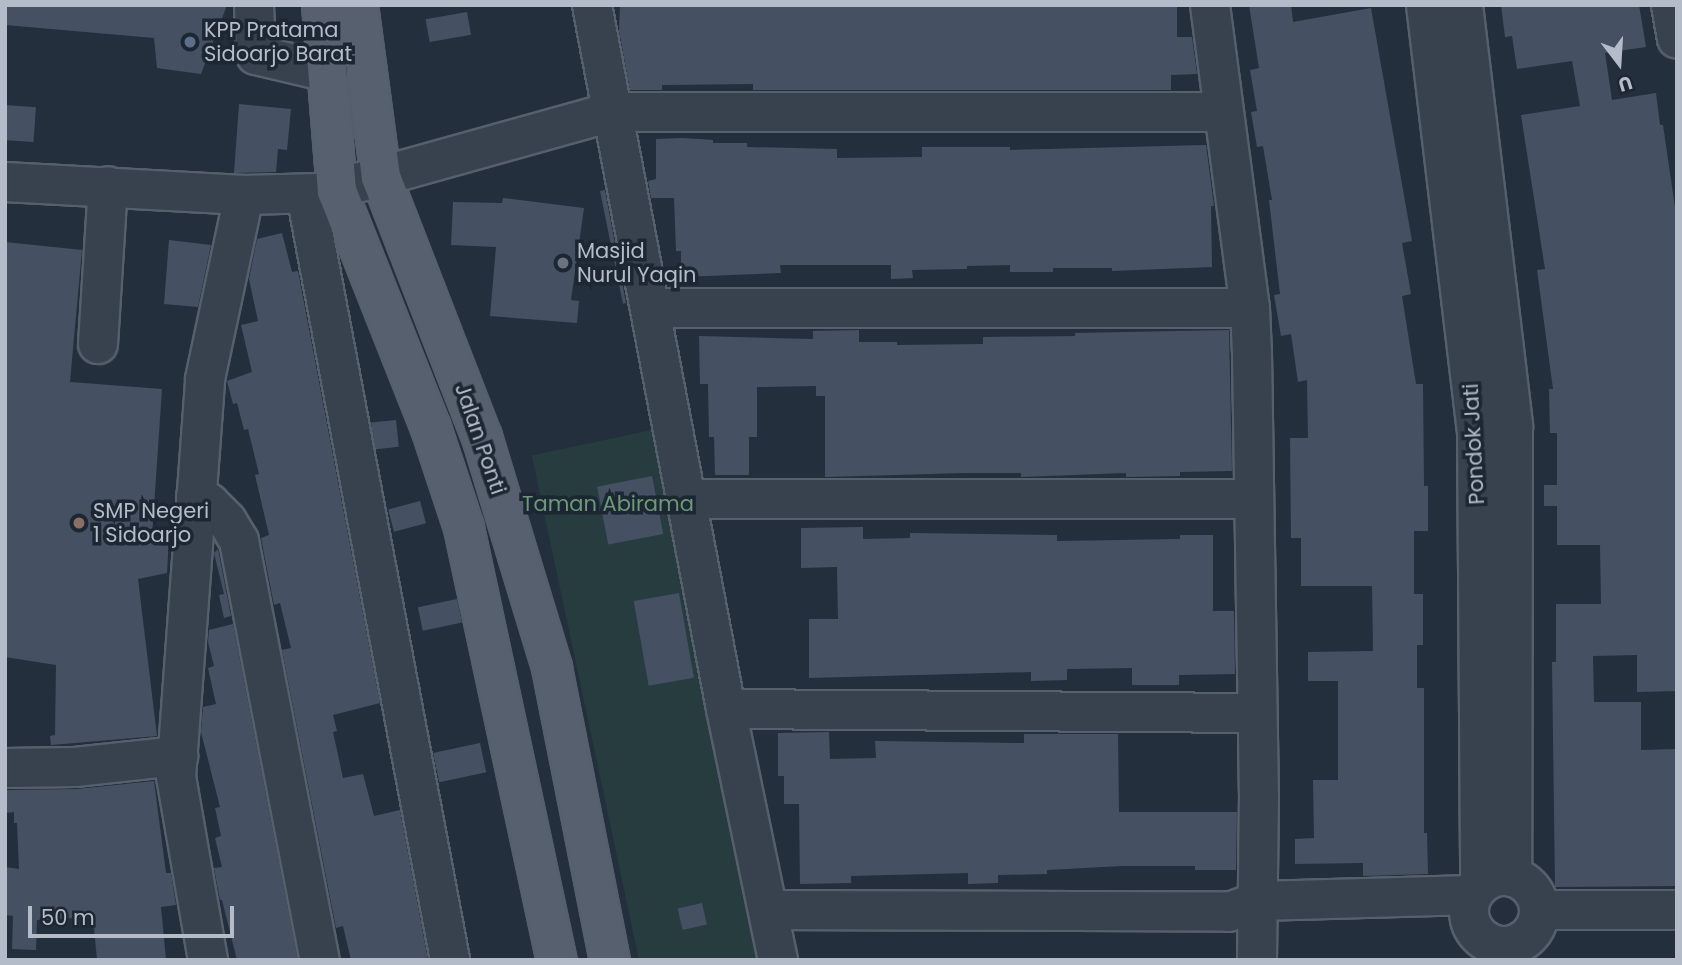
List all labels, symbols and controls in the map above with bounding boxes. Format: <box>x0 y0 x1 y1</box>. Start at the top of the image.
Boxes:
place label: KPP Pratama Sidoarjo Barat <box>204 17 352 67</box>
north arrow <box>1584 28 1654 98</box>
marker: KPP Pratama Sidoarjo Barat <box>182 34 198 50</box>
text: U <box>1615 69 1636 98</box>
place label: Masjid Nurul Yaqin <box>577 238 697 288</box>
marker: Masjid Nurul Yaqin <box>555 255 571 271</box>
street label: Jalan Ponti <box>449 380 511 498</box>
street label: Pondok Jati <box>1458 383 1490 505</box>
park label: Taman Abirama <box>522 491 694 517</box>
place label: SMP Negeri 1 Sidoarjo <box>93 498 209 548</box>
marker: SMP Negeri 1 Sidoarjo <box>71 515 87 531</box>
scale bar <box>32 892 238 936</box>
text: 50 m <box>41 903 95 932</box>

